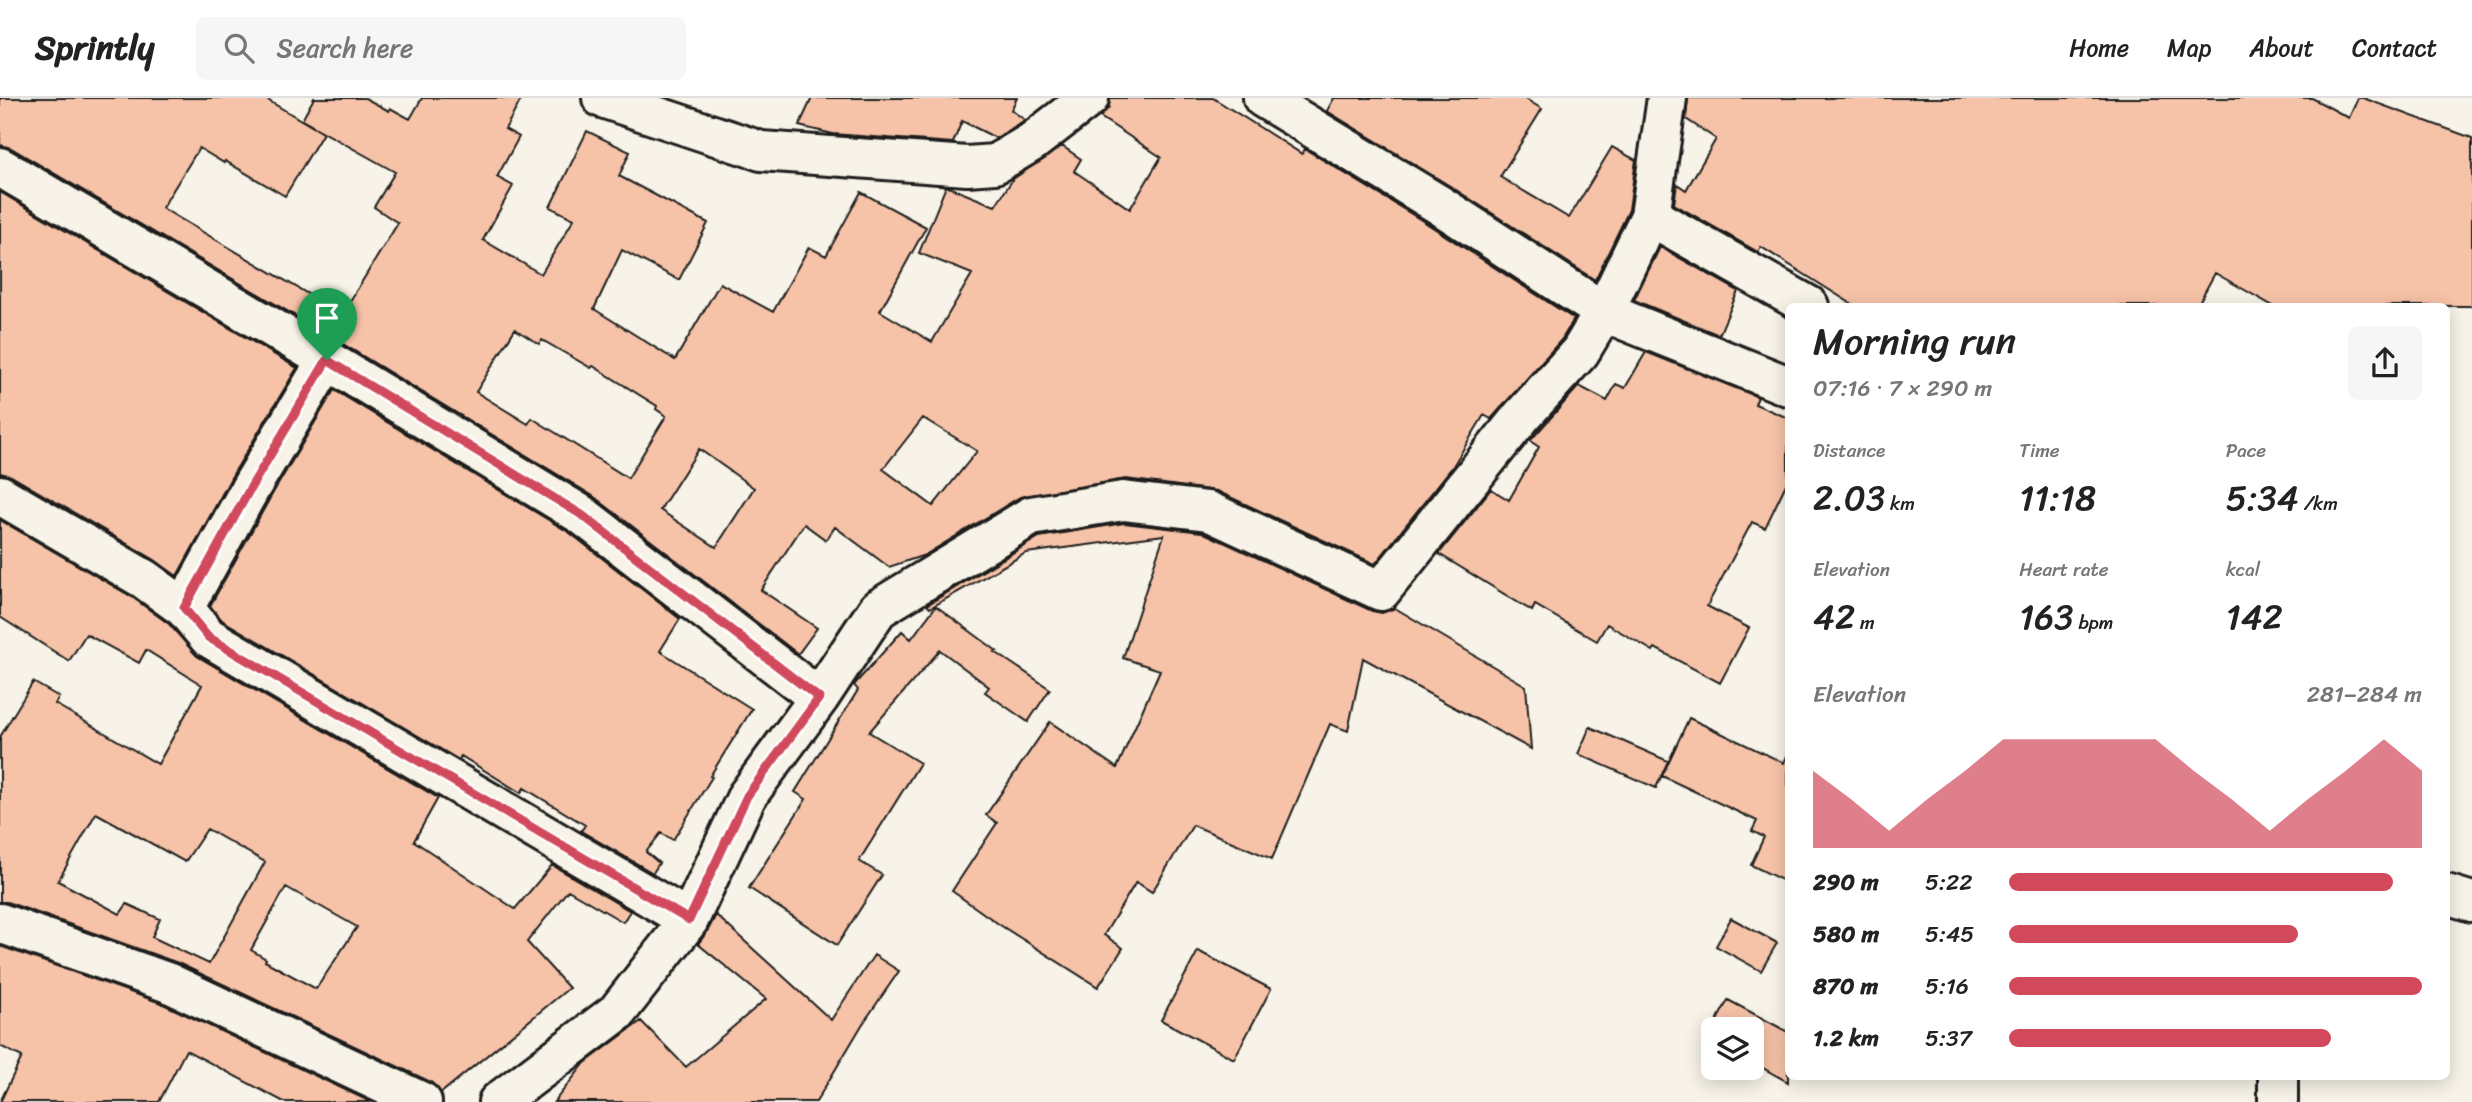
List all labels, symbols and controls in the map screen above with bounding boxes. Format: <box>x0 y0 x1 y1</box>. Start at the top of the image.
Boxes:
search box <box>196 17 686 80</box>
text: Sprintly <box>35 19 154 77</box>
text: Search here <box>276 25 413 71</box>
text: Home <box>2069 27 2129 69</box>
text: Map <box>2167 27 2211 69</box>
text: About <box>2249 27 2314 69</box>
text: Contact <box>2352 27 2437 69</box>
icon: search <box>220 29 258 67</box>
pin <box>297 288 357 360</box>
icon: arrive <box>308 299 346 337</box>
text: Morning run <box>1813 308 2016 375</box>
button: share <box>2348 326 2422 400</box>
text: 07:16 · 7 × 290 m <box>1813 368 1992 409</box>
text: Distance <box>1813 434 1885 467</box>
text: Time <box>2019 434 2060 467</box>
text: Pace <box>2226 434 2266 467</box>
text: 2.03 <box>1813 467 1885 529</box>
text: 11:18 <box>2019 467 2096 529</box>
text: 5:34 <box>2226 467 2299 529</box>
text: km <box>1885 487 1915 520</box>
text: /km <box>2299 487 2338 520</box>
text: Elevation <box>1813 553 1890 586</box>
text: Heart rate <box>2019 553 2109 586</box>
text: kcal <box>2226 553 2260 586</box>
text: 42 <box>1813 586 1855 648</box>
text: 163 <box>2019 586 2073 648</box>
text: 142 <box>2226 586 2283 648</box>
text: m <box>1855 606 1875 639</box>
text: bpm <box>2073 606 2113 639</box>
text: Elevation <box>1813 674 1906 715</box>
text: 281–284 m <box>2307 674 2422 715</box>
text: 290 m <box>1813 862 1879 903</box>
text: 5:22 <box>1925 862 1973 903</box>
text: 580 m <box>1813 914 1879 955</box>
text: 5:45 <box>1925 914 1974 955</box>
text: 870 m <box>1813 966 1878 1007</box>
text: 5:16 <box>1925 966 1969 1007</box>
map controls <box>1701 1017 1764 1080</box>
button: layers <box>1701 1017 1764 1080</box>
text: 1.2 km <box>1813 1018 1879 1059</box>
text: 5:37 <box>1925 1018 1972 1059</box>

